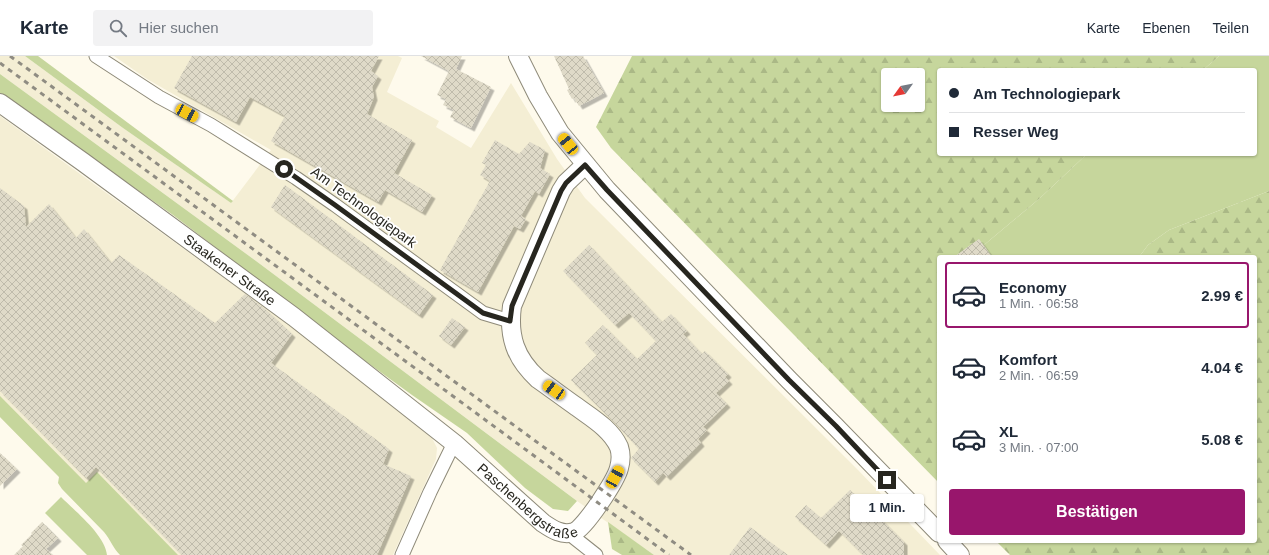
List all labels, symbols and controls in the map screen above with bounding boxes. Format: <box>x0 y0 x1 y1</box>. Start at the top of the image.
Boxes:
search box <box>93 10 373 46</box>
text: Karte <box>20 17 69 38</box>
icon: search <box>107 17 129 39</box>
text: Hier suchen <box>139 19 219 36</box>
text: Karte <box>1087 20 1120 36</box>
text: Ebenen <box>1142 20 1190 36</box>
text: Teilen <box>1212 20 1249 36</box>
north arrow <box>881 68 925 112</box>
map controls <box>881 68 925 112</box>
text: Am Technologiepark <box>973 85 1120 102</box>
car <box>174 102 200 124</box>
text: Resser Weg <box>973 123 1059 140</box>
car <box>556 131 580 157</box>
route start <box>275 160 293 178</box>
street label: Am Technologiepark <box>308 163 421 251</box>
street label: Staakener Straße <box>181 231 279 309</box>
icon: car <box>951 277 987 313</box>
text: Economy <box>999 279 1067 296</box>
text: 2.99 € <box>1201 287 1243 304</box>
text: 1 Min. · 06:58 <box>999 296 1079 311</box>
icon: car <box>951 349 987 385</box>
text: Komfort <box>999 351 1057 368</box>
text: 4.04 € <box>1201 359 1243 376</box>
text: 2 Min. · 06:59 <box>999 368 1079 383</box>
car <box>541 378 567 402</box>
icon: car <box>951 421 987 457</box>
text: XL <box>999 423 1018 440</box>
text: 5.08 € <box>1201 431 1243 448</box>
text: 3 Min. · 07:00 <box>999 440 1079 455</box>
street label: Paschenbergstraße <box>474 460 580 541</box>
car <box>604 464 626 490</box>
route end <box>878 471 896 489</box>
button: Bestätigen <box>949 489 1245 535</box>
callout: 1 Min. <box>850 494 924 522</box>
text: 1 Min. <box>869 500 905 515</box>

